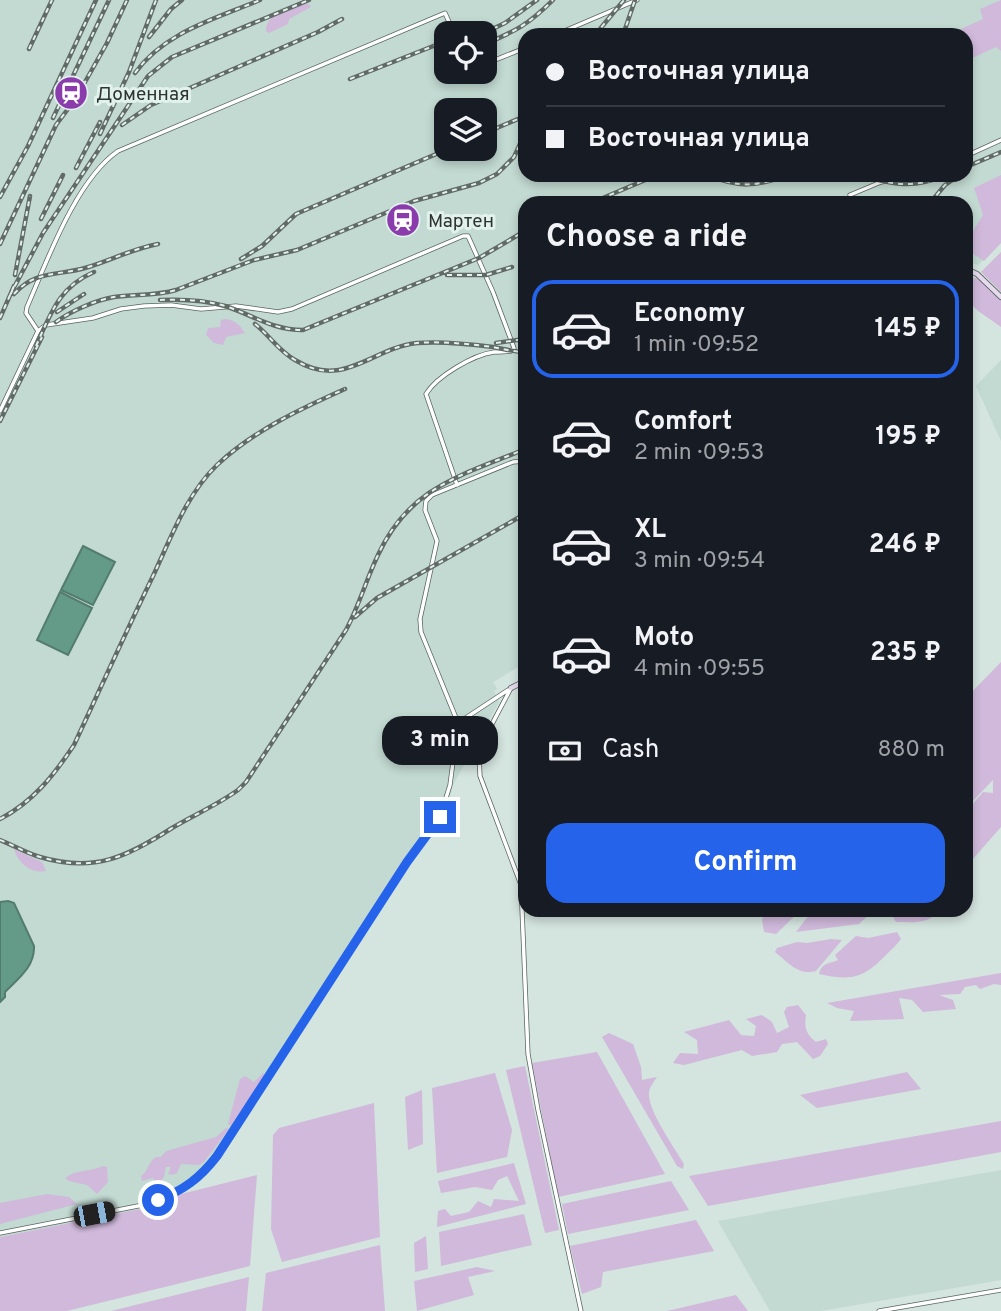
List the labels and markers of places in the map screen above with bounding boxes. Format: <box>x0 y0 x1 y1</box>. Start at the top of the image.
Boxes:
station icon: Доменная <box>52 74 90 112</box>
place label: Доменная <box>96 83 190 107</box>
station icon: Мартен <box>384 201 422 239</box>
place label: Мартен <box>428 210 494 234</box>

